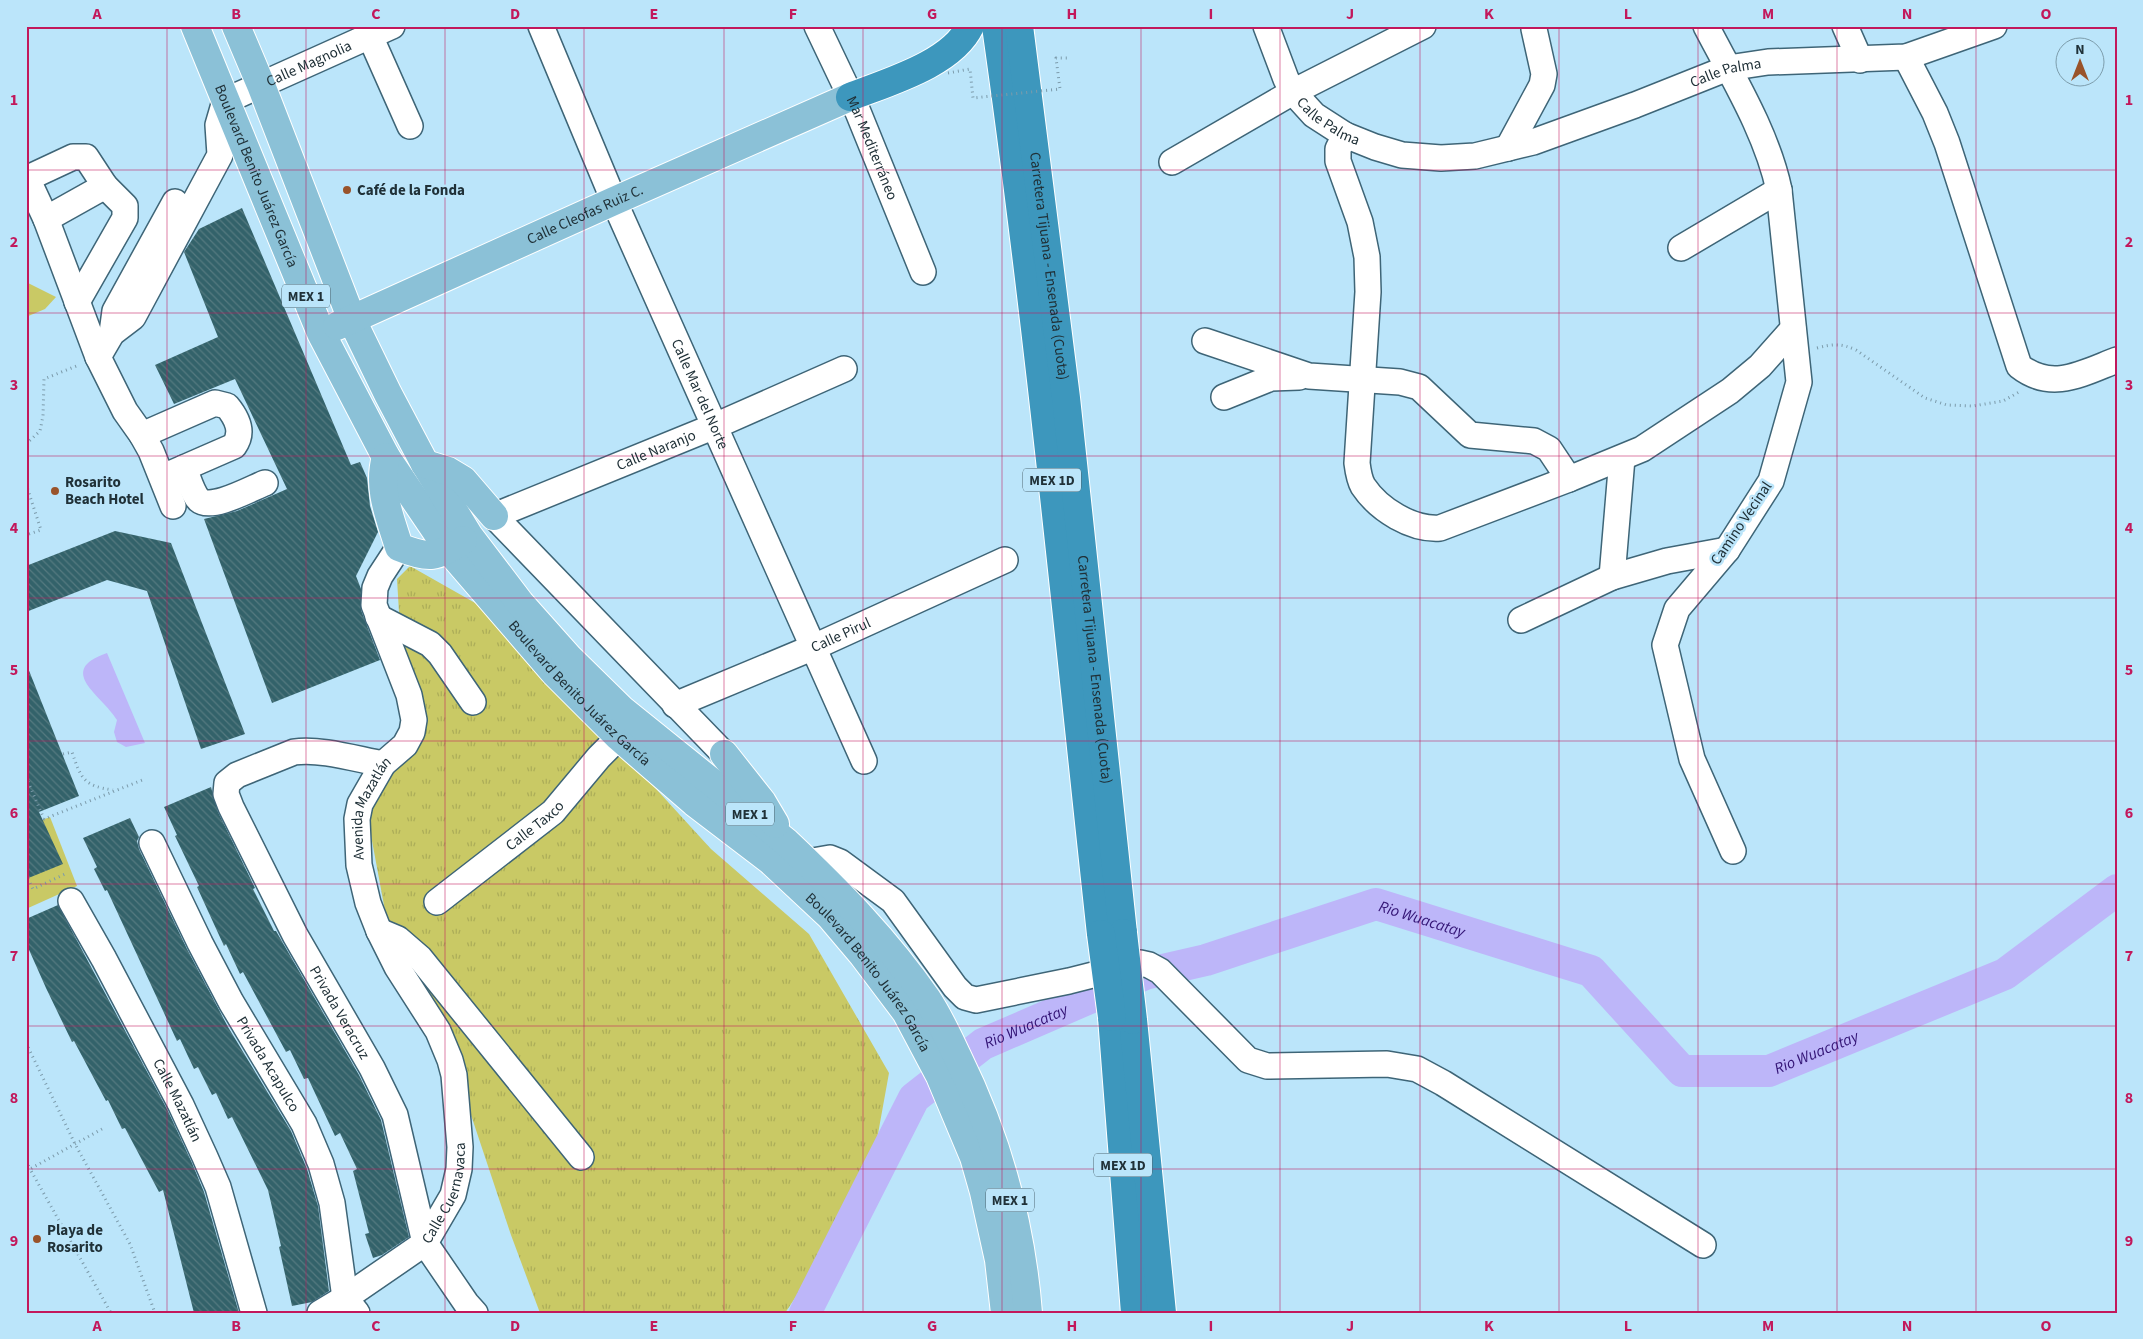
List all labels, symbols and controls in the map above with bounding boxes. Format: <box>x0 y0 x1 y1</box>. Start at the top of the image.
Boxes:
text: A <box>91 3 102 25</box>
text: B <box>231 3 241 25</box>
text: C <box>371 3 381 25</box>
text: D <box>510 3 520 25</box>
text: E <box>650 3 658 25</box>
text: F <box>789 3 797 25</box>
text: G <box>927 3 937 25</box>
text: H <box>1067 3 1077 25</box>
text: I <box>1209 3 1213 25</box>
text: J <box>1346 3 1354 25</box>
text: K <box>1484 3 1494 25</box>
text: L <box>1624 3 1632 25</box>
text: M <box>1762 3 1774 25</box>
text: N <box>1902 3 1912 25</box>
text: O <box>2041 3 2052 25</box>
street label: Calle Magnolia <box>263 35 355 92</box>
north arrow <box>2056 38 2106 88</box>
text: N <box>2075 40 2085 60</box>
street label: Calle Palma <box>1687 53 1763 93</box>
street label: Boulevard Benito Juárez García <box>209 81 303 271</box>
text: 1 <box>10 89 18 111</box>
text: 1 <box>2125 89 2133 111</box>
street label: Mar Mediterráneo <box>841 93 903 203</box>
street label: Calle Palma <box>1292 93 1363 151</box>
street label: Carretera Tijuana - Ensenada (Cuota) <box>1024 151 1074 381</box>
street label: Calle Cleofas Ruiz C. <box>524 179 647 250</box>
place label: Café de la Fonda <box>357 180 465 201</box>
marker: Café de la Fonda <box>341 184 353 196</box>
text: 2 <box>10 231 18 253</box>
text: 2 <box>2125 231 2133 253</box>
road number: MEX 1 <box>282 284 330 308</box>
street label: Calle Mar del Norte <box>666 336 734 453</box>
text: 3 <box>10 374 18 396</box>
text: 3 <box>2125 374 2133 396</box>
street label: Calle Naranjo <box>613 425 699 476</box>
road number: MEX 1D <box>1023 468 1081 492</box>
place label: Rosarito Beach Hotel <box>65 472 144 510</box>
street label: Camino Vecinal <box>1706 477 1777 569</box>
marker: Rosarito Beach Hotel <box>49 485 61 497</box>
text: 4 <box>10 517 19 539</box>
text: 4 <box>2125 517 2134 539</box>
street label: Carretera Tijuana - Ensenada (Cuota) <box>1072 554 1117 785</box>
street label: Calle Pirul <box>808 612 874 658</box>
street label: Boulevard Benito Juárez García <box>503 616 655 771</box>
text: 5 <box>10 659 18 681</box>
text: 5 <box>2125 659 2133 681</box>
street label: Avenida Mazatlán <box>347 752 396 860</box>
street label: Calle Taxco <box>501 796 569 856</box>
text: 6 <box>10 802 18 824</box>
road number: MEX 1 <box>726 802 774 826</box>
text: 6 <box>2125 802 2133 824</box>
street label: Boulevard Benito Juárez García <box>800 888 935 1056</box>
water label: Rio Wuacatay <box>1376 896 1468 943</box>
text: 7 <box>10 945 18 967</box>
text: 7 <box>2125 945 2133 967</box>
street label: Privada Veracruz <box>304 962 375 1063</box>
water label: Rio Wuacatay <box>981 998 1072 1054</box>
street label: Privada Acapulco <box>231 1013 305 1116</box>
water label: Rio Wuacatay <box>1771 1025 1863 1080</box>
street label: Calle Mazatlán <box>147 1055 207 1146</box>
text: 8 <box>10 1087 18 1109</box>
text: 8 <box>2125 1087 2133 1109</box>
street label: Calle Cuernavaca <box>417 1142 471 1248</box>
road number: MEX 1D <box>1094 1154 1152 1176</box>
road number: MEX 1 <box>986 1188 1034 1212</box>
place label: Playa de Rosarito <box>47 1220 103 1258</box>
text: 9 <box>10 1230 18 1252</box>
text: 9 <box>2125 1230 2133 1252</box>
marker: Playa de Rosarito <box>31 1233 43 1245</box>
text: A <box>91 1315 102 1337</box>
text: B <box>231 1315 241 1337</box>
text: C <box>371 1315 381 1337</box>
text: D <box>510 1315 520 1337</box>
text: E <box>650 1315 658 1337</box>
text: F <box>789 1315 797 1337</box>
text: G <box>927 1315 937 1337</box>
text: H <box>1067 1315 1077 1337</box>
text: I <box>1209 1315 1213 1337</box>
text: J <box>1346 1315 1354 1337</box>
text: K <box>1484 1315 1494 1337</box>
text: L <box>1624 1315 1632 1337</box>
text: M <box>1762 1315 1774 1337</box>
text: N <box>1902 1315 1912 1337</box>
text: O <box>2041 1315 2052 1337</box>

